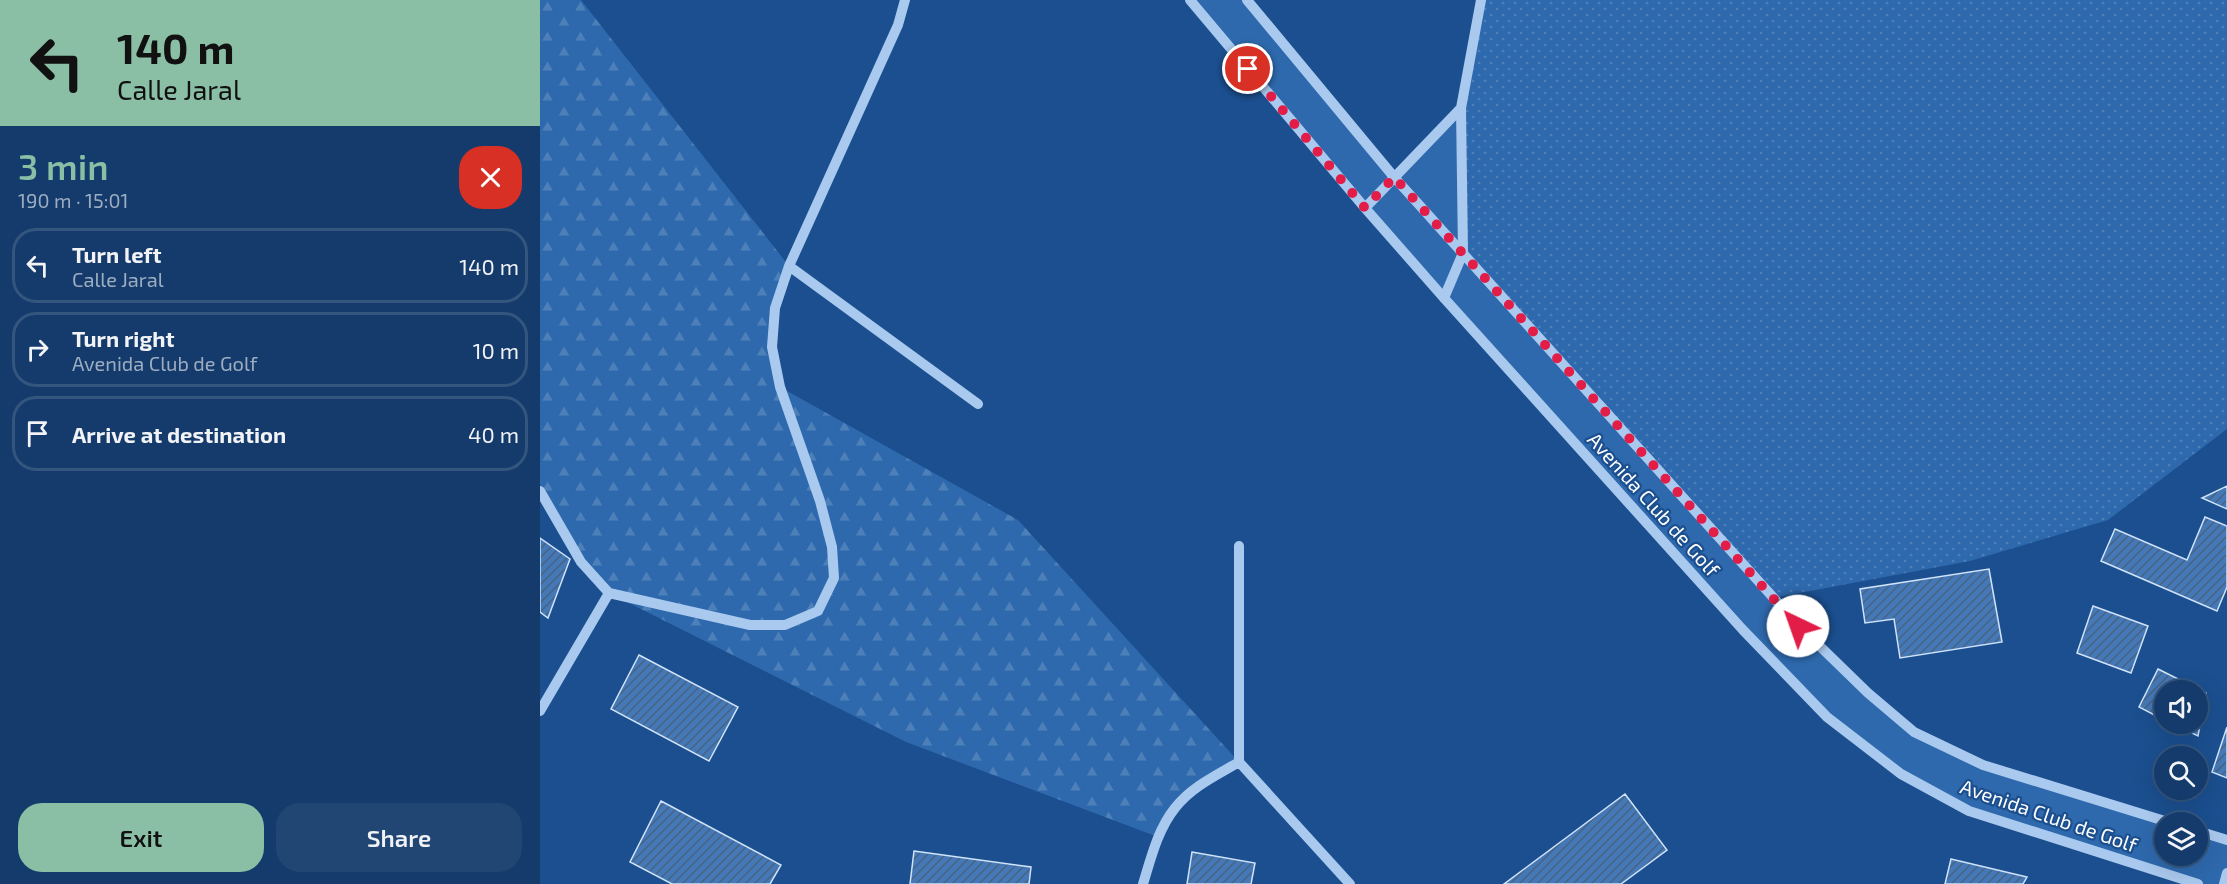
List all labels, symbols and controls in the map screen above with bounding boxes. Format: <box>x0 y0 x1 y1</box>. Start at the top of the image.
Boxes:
text: 140 m <box>117 22 234 72</box>
icon: left <box>18 24 96 102</box>
pin <box>1222 43 1273 94</box>
icon: arrive <box>1231 52 1264 85</box>
text: Calle Jaral <box>117 73 241 105</box>
text: 3 min <box>18 144 109 187</box>
button: close <box>459 146 522 209</box>
text: 190 m · 15:01 <box>18 188 129 212</box>
text: Turn left <box>72 241 161 267</box>
icon: left <box>21 249 54 282</box>
text: 140 m <box>459 253 519 279</box>
text: Calle Jaral <box>72 267 164 291</box>
text: Turn right <box>72 325 174 351</box>
icon: right <box>21 333 54 366</box>
text: 10 m <box>473 337 519 363</box>
text: Avenida Club de Golf <box>72 351 257 375</box>
icon: arrive <box>21 417 54 450</box>
text: Arrive at destination <box>72 421 286 447</box>
text: 40 m <box>468 421 519 447</box>
street label: Avenida Club de Golf <box>1583 427 1725 581</box>
position arrow <box>1766 594 1830 658</box>
map controls <box>2154 680 2208 866</box>
button: sound <box>2154 680 2208 734</box>
button: search <box>2154 746 2208 800</box>
street label: Avenida Club de Golf <box>1957 773 2141 857</box>
button: Exit <box>18 803 264 872</box>
button: Share <box>276 803 522 872</box>
button: layers <box>2154 812 2208 866</box>

